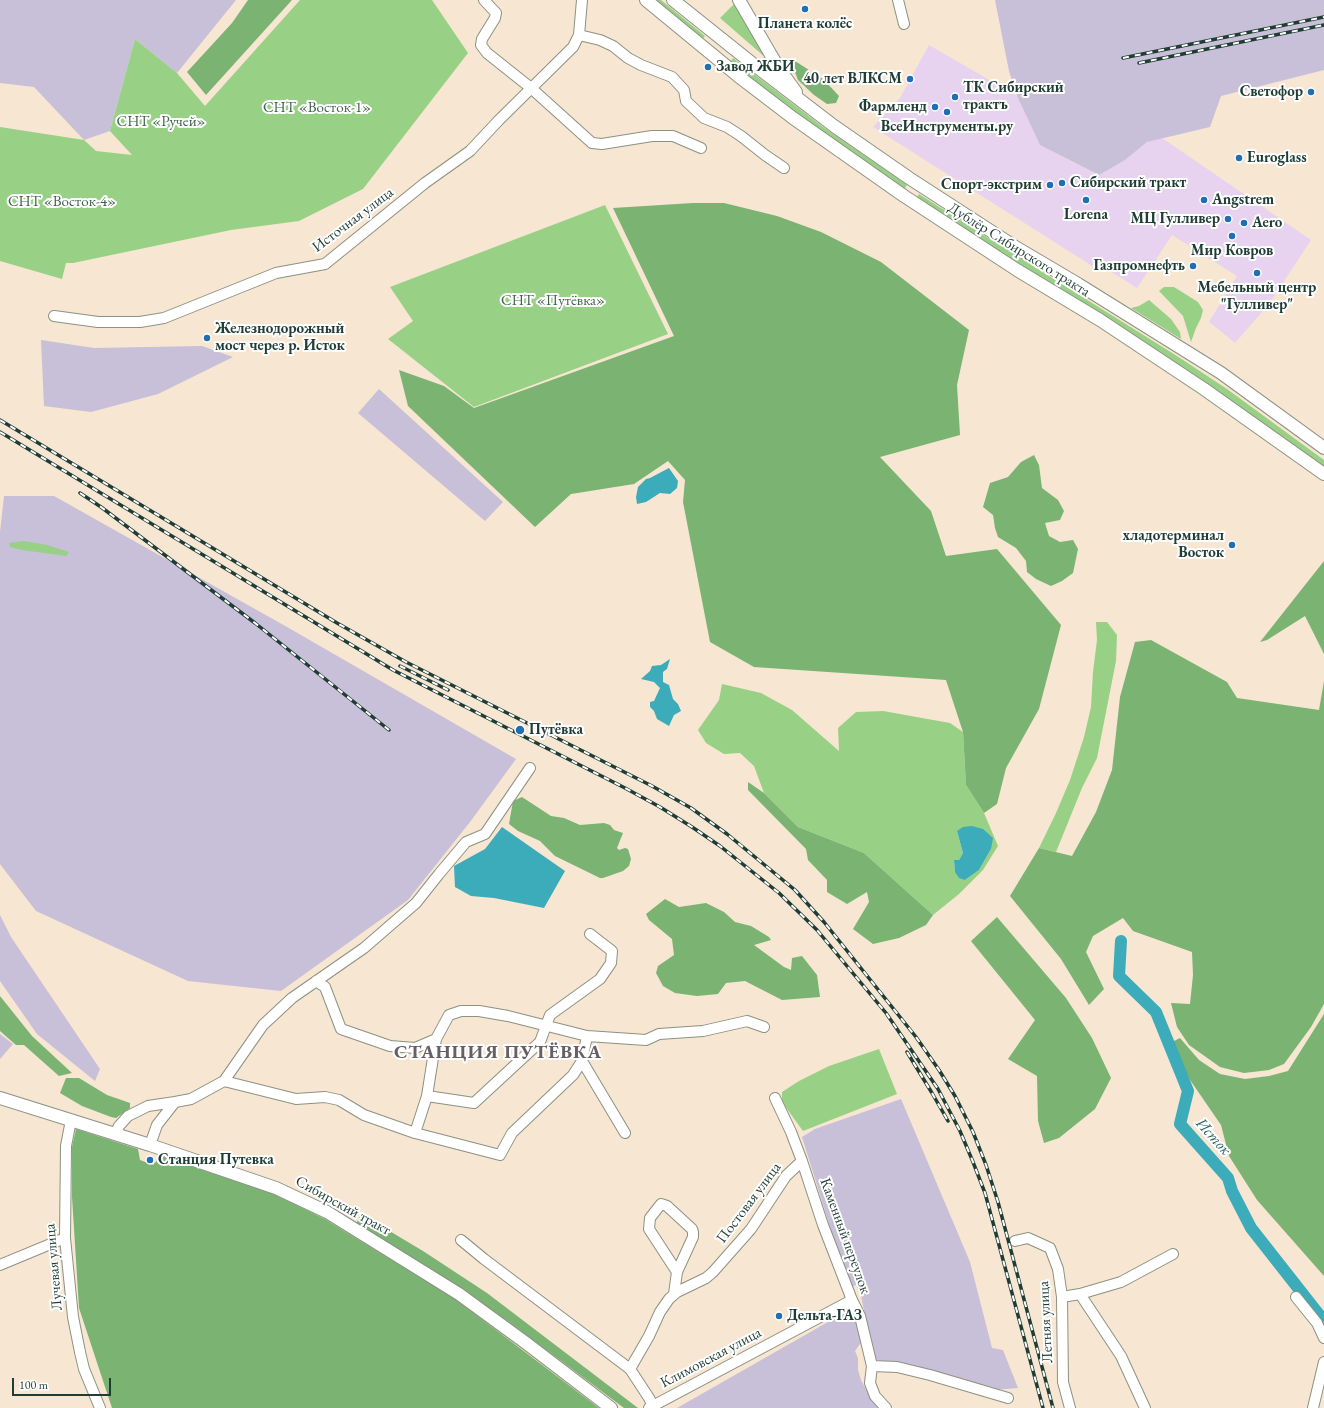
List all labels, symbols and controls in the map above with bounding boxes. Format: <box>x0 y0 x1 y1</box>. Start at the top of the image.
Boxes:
marker: Планета колёс <box>800 4 810 14</box>
place label: Планета колёс <box>758 15 852 33</box>
place label: Завод ЖБИ <box>716 58 794 76</box>
marker: Завод ЖБИ <box>703 62 713 72</box>
place label: 40 лет ВЛКСМ <box>803 70 902 88</box>
marker: 40 лет ВЛКСМ <box>905 74 915 84</box>
place label: ТК Сибирский трактъ <box>963 79 1064 114</box>
place label: Светофор <box>1240 83 1303 101</box>
marker: Светофор <box>1306 87 1316 97</box>
marker: ТК Сибирский трактъ <box>950 92 960 102</box>
place label: Фармленд <box>859 98 927 116</box>
park label: СНТ «Восток-1» <box>263 99 371 117</box>
marker: Фармленд <box>930 102 940 112</box>
marker: ВсеИнструменты.ру <box>942 107 952 117</box>
park label: СНТ «Ручей» <box>116 113 206 131</box>
place label: ВсеИнструменты.ру <box>881 118 1013 136</box>
place label: Euroglass <box>1247 149 1307 167</box>
marker: Euroglass <box>1234 153 1244 163</box>
place label: Сибирский тракт <box>1070 174 1186 192</box>
place label: Спорт-экстрим <box>941 176 1042 194</box>
marker: Сибирский тракт <box>1057 178 1067 188</box>
marker: Спорт-экстрим <box>1045 180 1055 190</box>
street label: Источная улица <box>309 184 397 256</box>
place label: Angstrem <box>1212 191 1274 209</box>
park label: СНТ «Восток-4» <box>8 193 116 211</box>
marker: Lorena <box>1081 195 1091 205</box>
marker: Angstrem <box>1199 195 1209 205</box>
street label: Дублёр Сибирского тракта <box>945 199 1093 301</box>
place label: Lorena <box>1064 206 1108 224</box>
place label: МЦ Гулливер <box>1130 210 1220 228</box>
marker: МЦ Гулливер <box>1223 214 1233 224</box>
place label: Aero <box>1252 214 1282 232</box>
marker: Aero <box>1239 218 1249 228</box>
marker: Мир Ковров <box>1227 231 1237 241</box>
place label: Мир Ковров <box>1191 242 1273 260</box>
place label: Газпромнефть <box>1094 257 1185 275</box>
marker: Газпромнефть <box>1188 261 1198 271</box>
marker: Мебельный центр "Гулливер" <box>1252 268 1262 278</box>
place label: Мебельный центр "Гулливер" <box>1198 279 1316 314</box>
park label: СНТ «Путёвка» <box>501 292 605 310</box>
place label: Железнодорожный мост через р. Исток <box>215 320 345 355</box>
marker: Железнодорожный мост через р. Исток <box>202 333 212 343</box>
place label: хладотерминал Восток <box>1122 527 1224 562</box>
marker: хладотерминал Восток <box>1227 540 1237 550</box>
place label: Путёвка <box>529 721 583 739</box>
marker: Путёвка <box>514 724 526 736</box>
district label: СТАНЦИЯ ПУТЁВКА <box>394 1042 602 1064</box>
water label: Исток <box>1191 1114 1235 1160</box>
place label: Станция Путевка <box>158 1151 274 1169</box>
marker: Станция Путевка <box>145 1155 155 1165</box>
street label: Постовая улица <box>713 1159 785 1247</box>
street label: Сибирский тракт <box>292 1172 394 1240</box>
street label: Каменный переулок <box>816 1176 874 1296</box>
street label: Лучевая улица <box>41 1223 67 1311</box>
street label: Летняя улица <box>1035 1281 1057 1363</box>
place label: Дельта-ГАЗ <box>787 1307 862 1325</box>
marker: Дельта-ГАЗ <box>774 1311 784 1321</box>
street label: Климовская улица <box>657 1324 765 1392</box>
scale bar <box>14 1370 113 1396</box>
text: 100 m <box>19 1377 48 1393</box>

